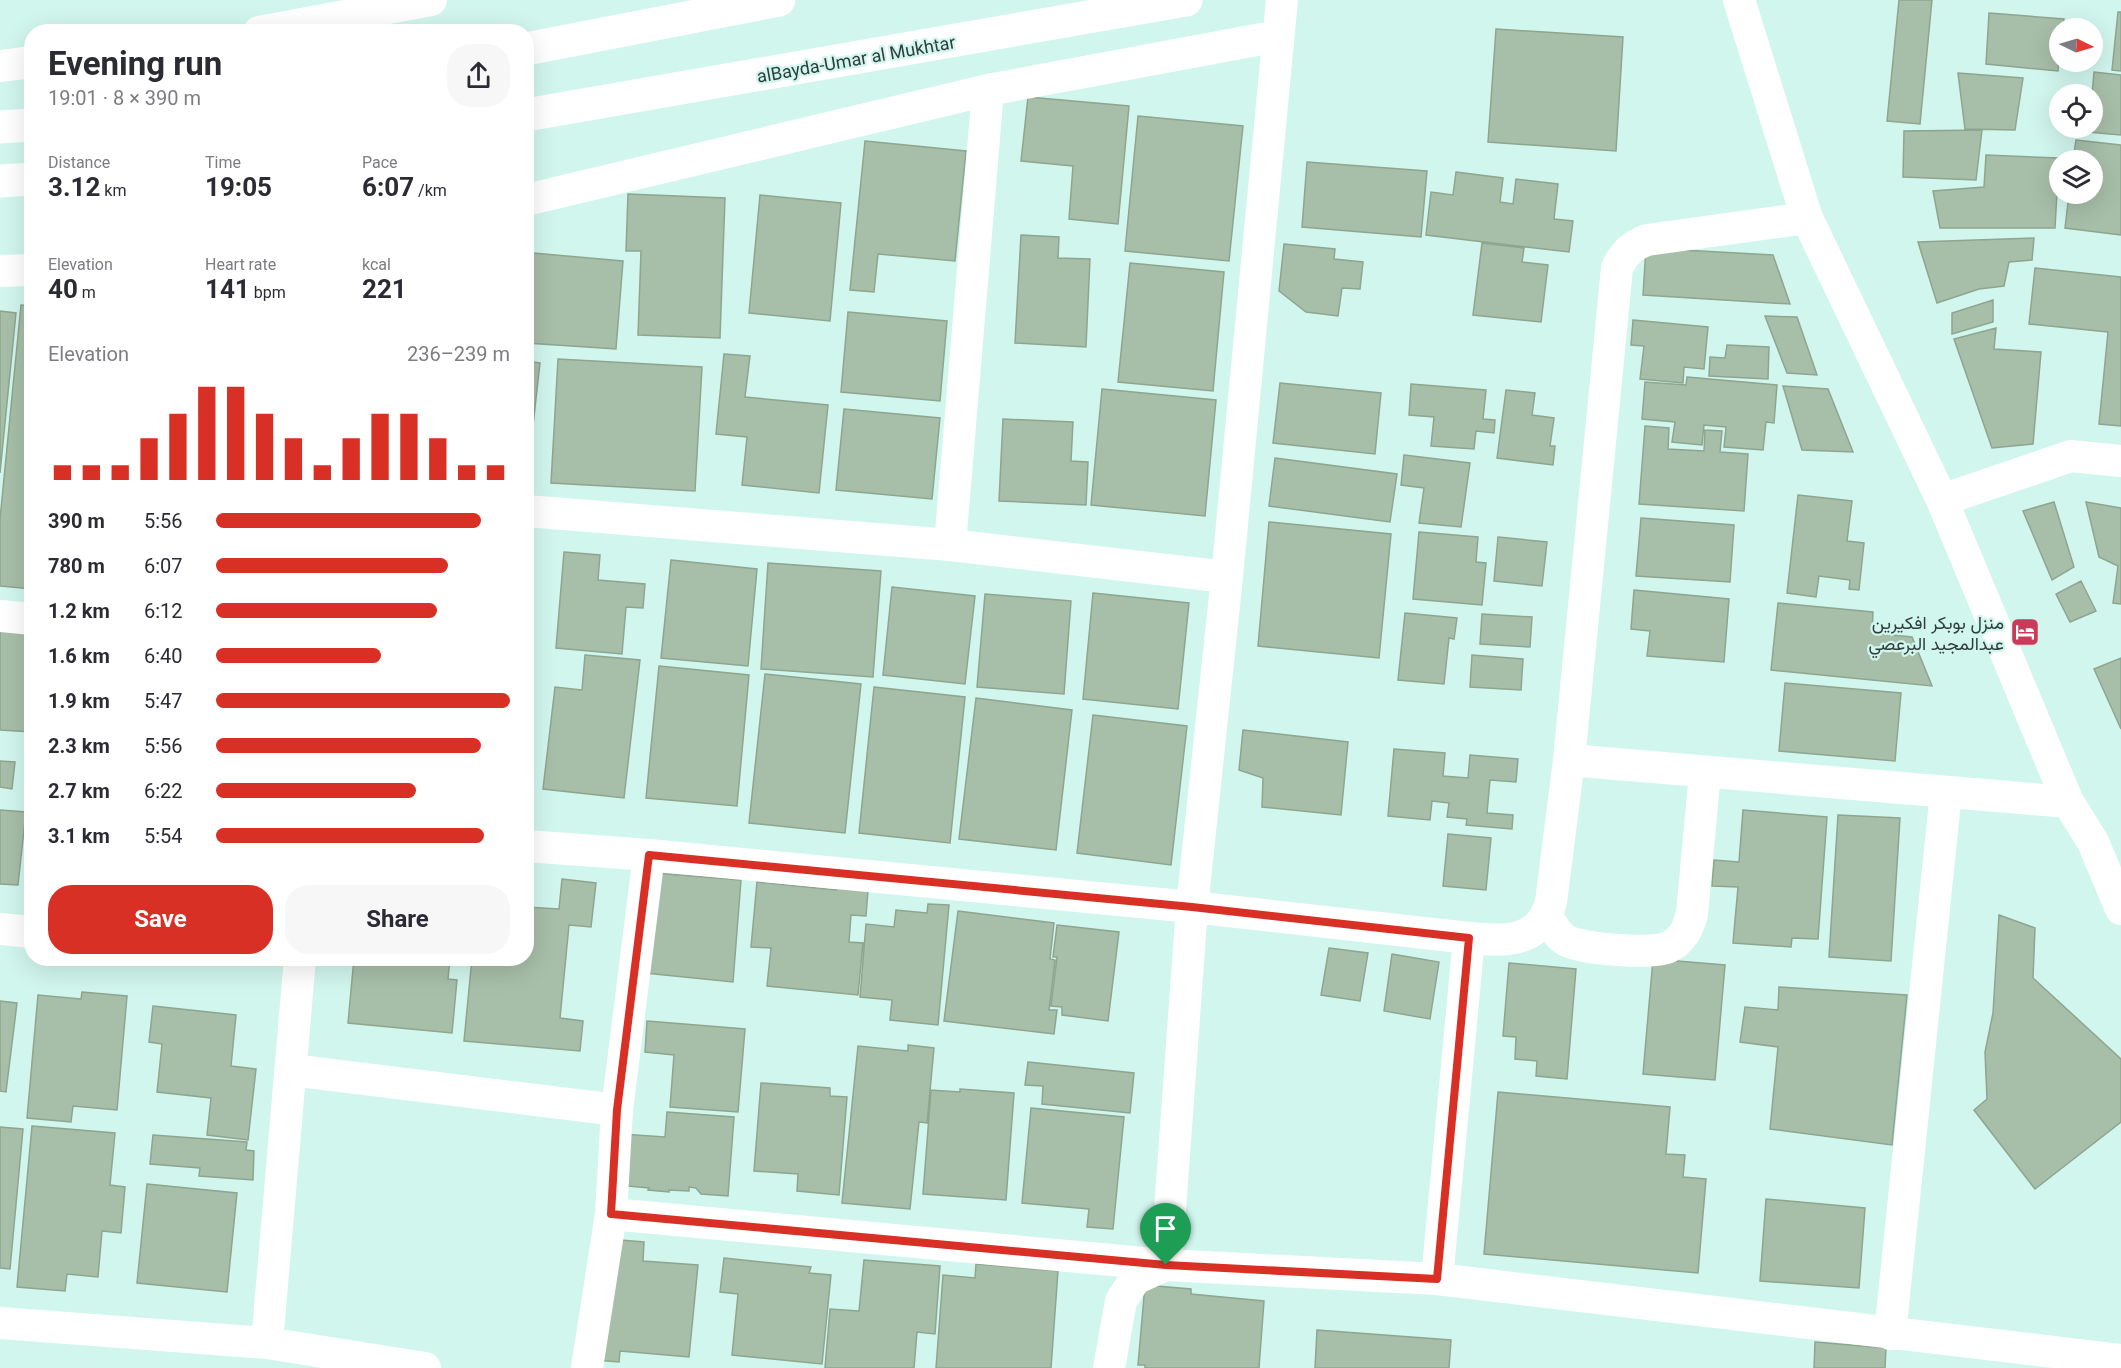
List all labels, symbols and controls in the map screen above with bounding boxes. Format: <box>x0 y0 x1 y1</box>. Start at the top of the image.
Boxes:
north arrow <box>2049 18 2103 72</box>
map controls <box>2049 18 2103 204</box>
street label: alBayda-Umar al Mukhtar <box>755 31 957 87</box>
text: Evening run <box>48 44 222 83</box>
button: share <box>447 44 510 107</box>
button: locate <box>2049 84 2103 138</box>
text: 19:01 · 8 × 390 m <box>48 86 201 110</box>
button: layers <box>2049 150 2103 204</box>
text: Distance <box>48 153 110 172</box>
text: Time <box>205 153 241 172</box>
text: Pace <box>362 153 398 172</box>
text: 3.12 <box>48 172 100 202</box>
text: 19:05 <box>205 172 272 202</box>
text: 6:07 <box>362 172 414 202</box>
text: km <box>100 181 126 200</box>
text: /km <box>414 181 447 200</box>
text: Elevation <box>48 255 113 274</box>
text: Heart rate <box>205 255 276 274</box>
text: kcal <box>362 255 391 274</box>
text: 40 <box>48 274 78 304</box>
text: 141 <box>205 274 250 304</box>
text: 221 <box>362 274 407 304</box>
text: m <box>78 283 96 302</box>
text: bpm <box>250 283 286 302</box>
text: Elevation <box>48 342 129 366</box>
text: 236–239 m <box>407 342 510 366</box>
text: 390 m <box>48 509 105 533</box>
text: 5:56 <box>144 509 183 533</box>
text: 780 m <box>48 554 105 578</box>
text: 6:07 <box>144 554 183 578</box>
text: 1.2 km <box>48 599 110 623</box>
text: 6:12 <box>144 599 183 623</box>
place label: منزل بوبكر افكيرين عبدالمجيد البرعصي <box>1869 612 2004 659</box>
hotel icon: منزل بوبكر افكيرين عبدالمجيد البرعصي <box>2009 616 2041 648</box>
text: 1.6 km <box>48 644 110 668</box>
text: 6:40 <box>144 644 183 668</box>
text: 1.9 km <box>48 689 110 713</box>
text: 5:47 <box>144 689 183 713</box>
text: 2.3 km <box>48 734 110 758</box>
text: 5:56 <box>144 734 183 758</box>
text: 2.7 km <box>48 779 110 803</box>
text: 6:22 <box>144 779 183 803</box>
text: 3.1 km <box>48 824 110 848</box>
text: 5:54 <box>144 824 183 848</box>
button: Save <box>48 885 273 954</box>
button: Share <box>285 885 510 954</box>
pin <box>1140 1203 1191 1265</box>
icon: arrive <box>1149 1212 1182 1245</box>

